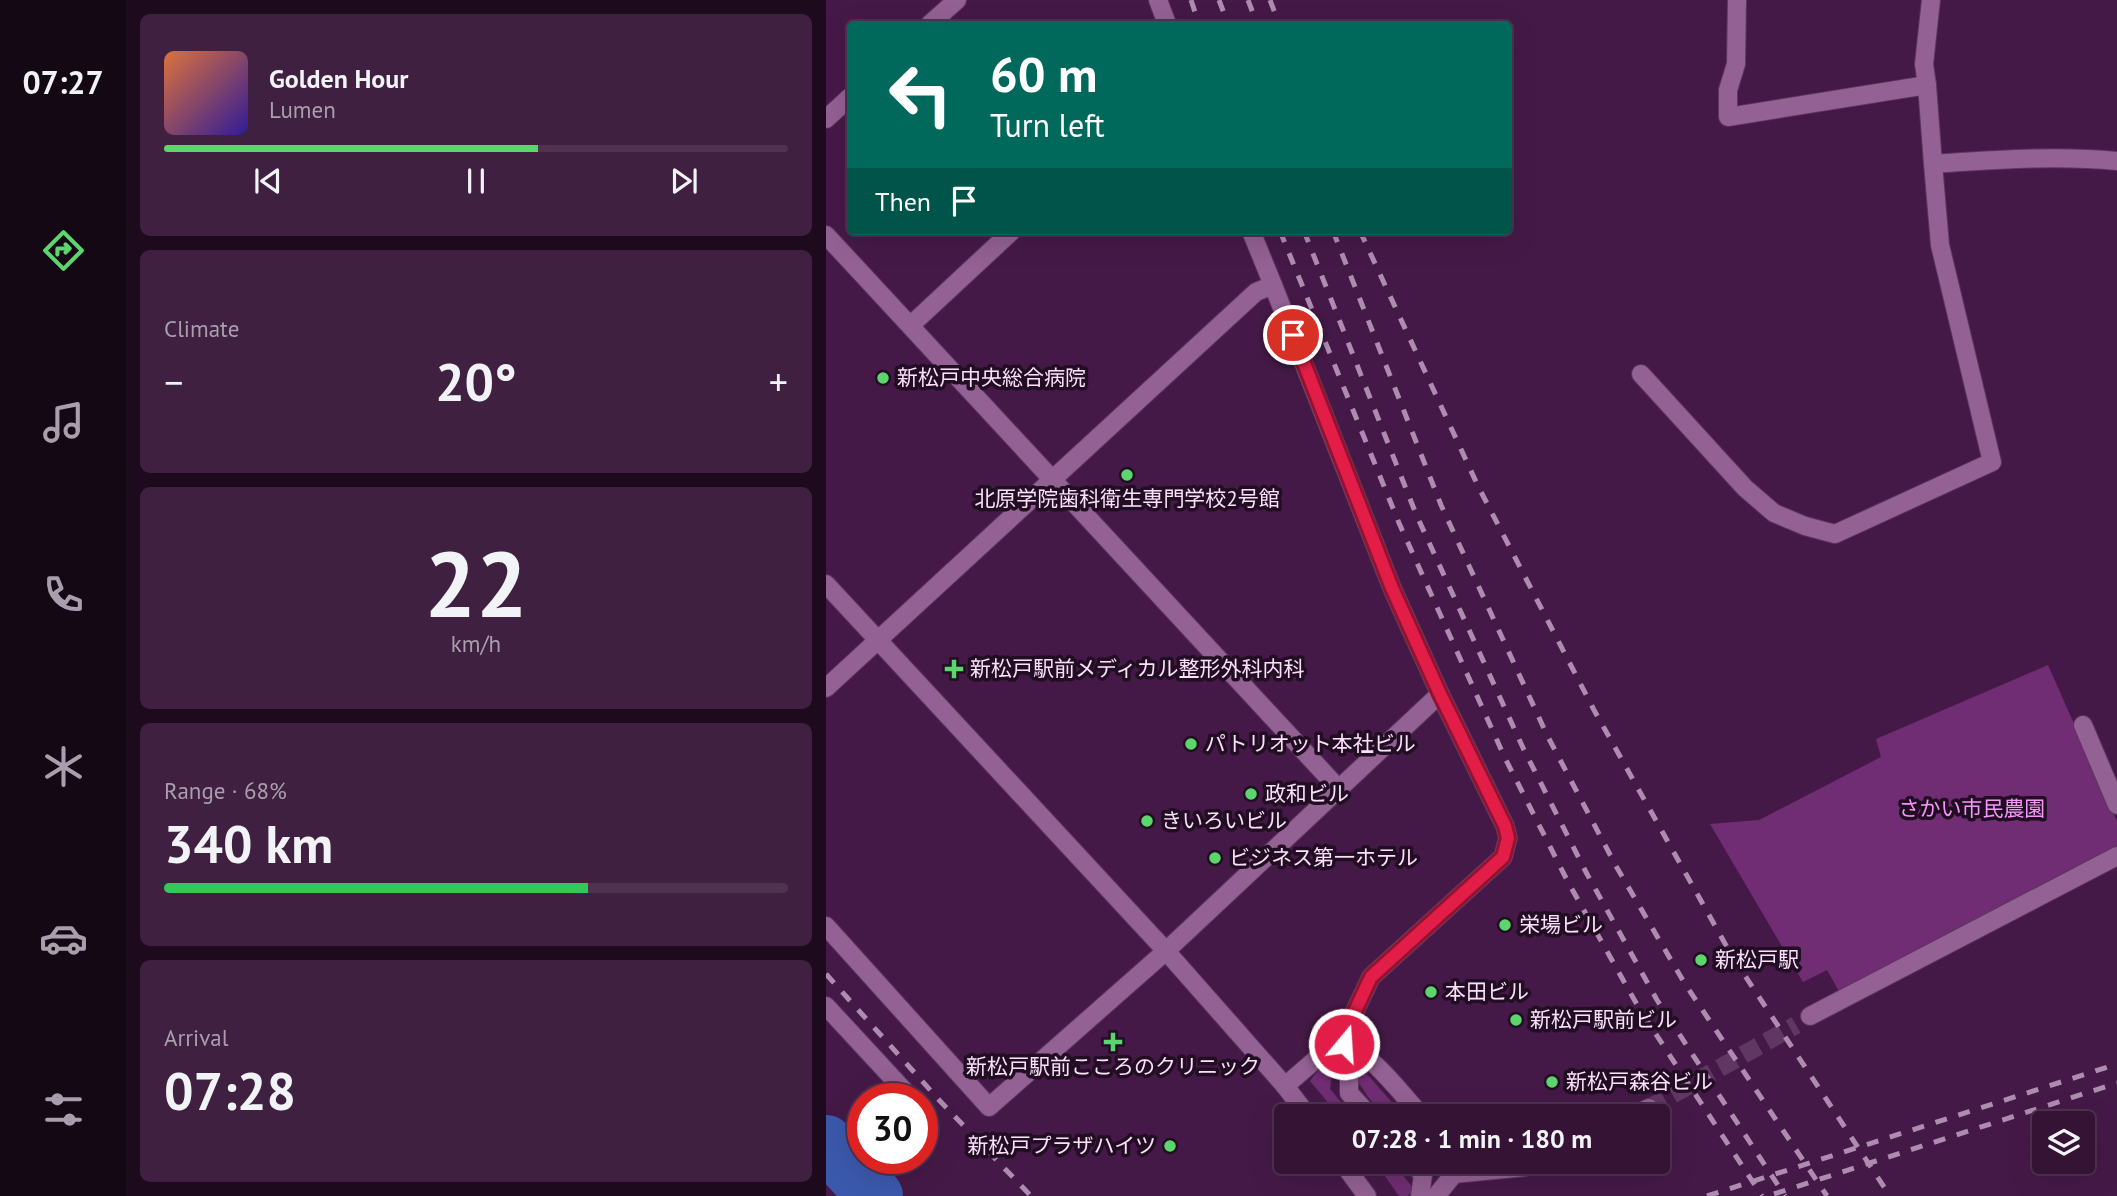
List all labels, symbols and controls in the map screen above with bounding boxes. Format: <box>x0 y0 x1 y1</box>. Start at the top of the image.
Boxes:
text: 60 m <box>990 42 1097 106</box>
icon: left <box>875 49 966 140</box>
text: 07:27 <box>22 61 104 103</box>
text: Golden Hour <box>269 62 408 95</box>
text: Lumen <box>269 95 336 124</box>
text: Turn left <box>990 104 1105 146</box>
icon: previous <box>249 162 287 200</box>
icon: pause <box>457 162 495 200</box>
icon: next <box>665 162 703 200</box>
icon: arrive <box>945 182 983 220</box>
text: Then <box>875 185 931 218</box>
icon: directions <box>39 226 88 275</box>
pin <box>1263 305 1323 365</box>
text: Climate <box>164 314 239 343</box>
icon: arrive <box>1274 316 1312 354</box>
text: 20° <box>435 348 517 415</box>
text: − <box>164 357 183 406</box>
text: + <box>769 357 788 406</box>
place label: 新松戸中央総合病院 <box>897 364 1086 391</box>
marker: 新松戸中央総合病院 <box>875 370 891 386</box>
icon: music <box>39 398 88 447</box>
marker: 北原学院歯科衛生専門学校2号館 <box>1119 467 1135 483</box>
place label: 北原学院歯科衛生専門学校2号館 <box>974 485 1280 512</box>
text: 22 <box>424 524 528 642</box>
icon: phone <box>39 570 88 619</box>
text: km/h <box>451 629 501 658</box>
place label: 新松戸駅前メディカル整形外科内科 <box>970 655 1305 682</box>
marker: 新松戸駅前メディカル整形外科内科 <box>944 659 964 679</box>
place label: パトリオット本社ビル <box>1205 730 1416 757</box>
marker: パトリオット本社ビル <box>1183 736 1199 752</box>
icon: climate <box>39 742 88 791</box>
text: Range · 68% <box>164 776 287 805</box>
place label: 政和ビル <box>1265 780 1349 807</box>
marker: 政和ビル <box>1243 786 1259 802</box>
park label: さかい市民農園 <box>1899 795 2046 822</box>
place label: きいろいビル <box>1161 807 1287 834</box>
text: 340 km <box>164 810 333 877</box>
marker: きいろいビル <box>1139 813 1155 829</box>
place label: ビジネス第一ホテル <box>1229 844 1418 871</box>
marker: ビジネス第一ホテル <box>1207 850 1223 866</box>
place label: 栄場ビル <box>1519 911 1603 938</box>
icon: car <box>39 914 88 963</box>
marker: 栄場ビル <box>1497 917 1513 933</box>
place label: 新松戸駅 <box>1715 946 1799 973</box>
marker: 新松戸駅 <box>1693 952 1709 968</box>
place label: 本田ビル <box>1445 978 1529 1005</box>
marker: 本田ビル <box>1423 984 1439 1000</box>
place label: 新松戸駅前ビル <box>1530 1006 1677 1033</box>
position arrow <box>1307 1007 1381 1081</box>
marker: 新松戸駅前ビル <box>1508 1012 1524 1028</box>
text: Arrival <box>164 1023 228 1052</box>
marker: 新松戸駅前こころのクリニック <box>1103 1032 1123 1052</box>
place label: 新松戸駅前こころのクリニック <box>966 1053 1260 1080</box>
text: 07:28 <box>164 1057 296 1124</box>
place label: 新松戸森谷ビル <box>1566 1068 1713 1095</box>
marker: 新松戸森谷ビル <box>1544 1074 1560 1090</box>
speed limit sign: 30 <box>847 1083 938 1174</box>
icon: filters <box>39 1085 88 1134</box>
map controls <box>2032 1111 2095 1174</box>
button: layers <box>2032 1111 2095 1174</box>
text: 07:28 · 1 min · 180 m <box>1352 1122 1592 1155</box>
place label: 新松戸プラザハイツ <box>967 1132 1156 1159</box>
marker: 新松戸プラザハイツ <box>1162 1138 1178 1154</box>

